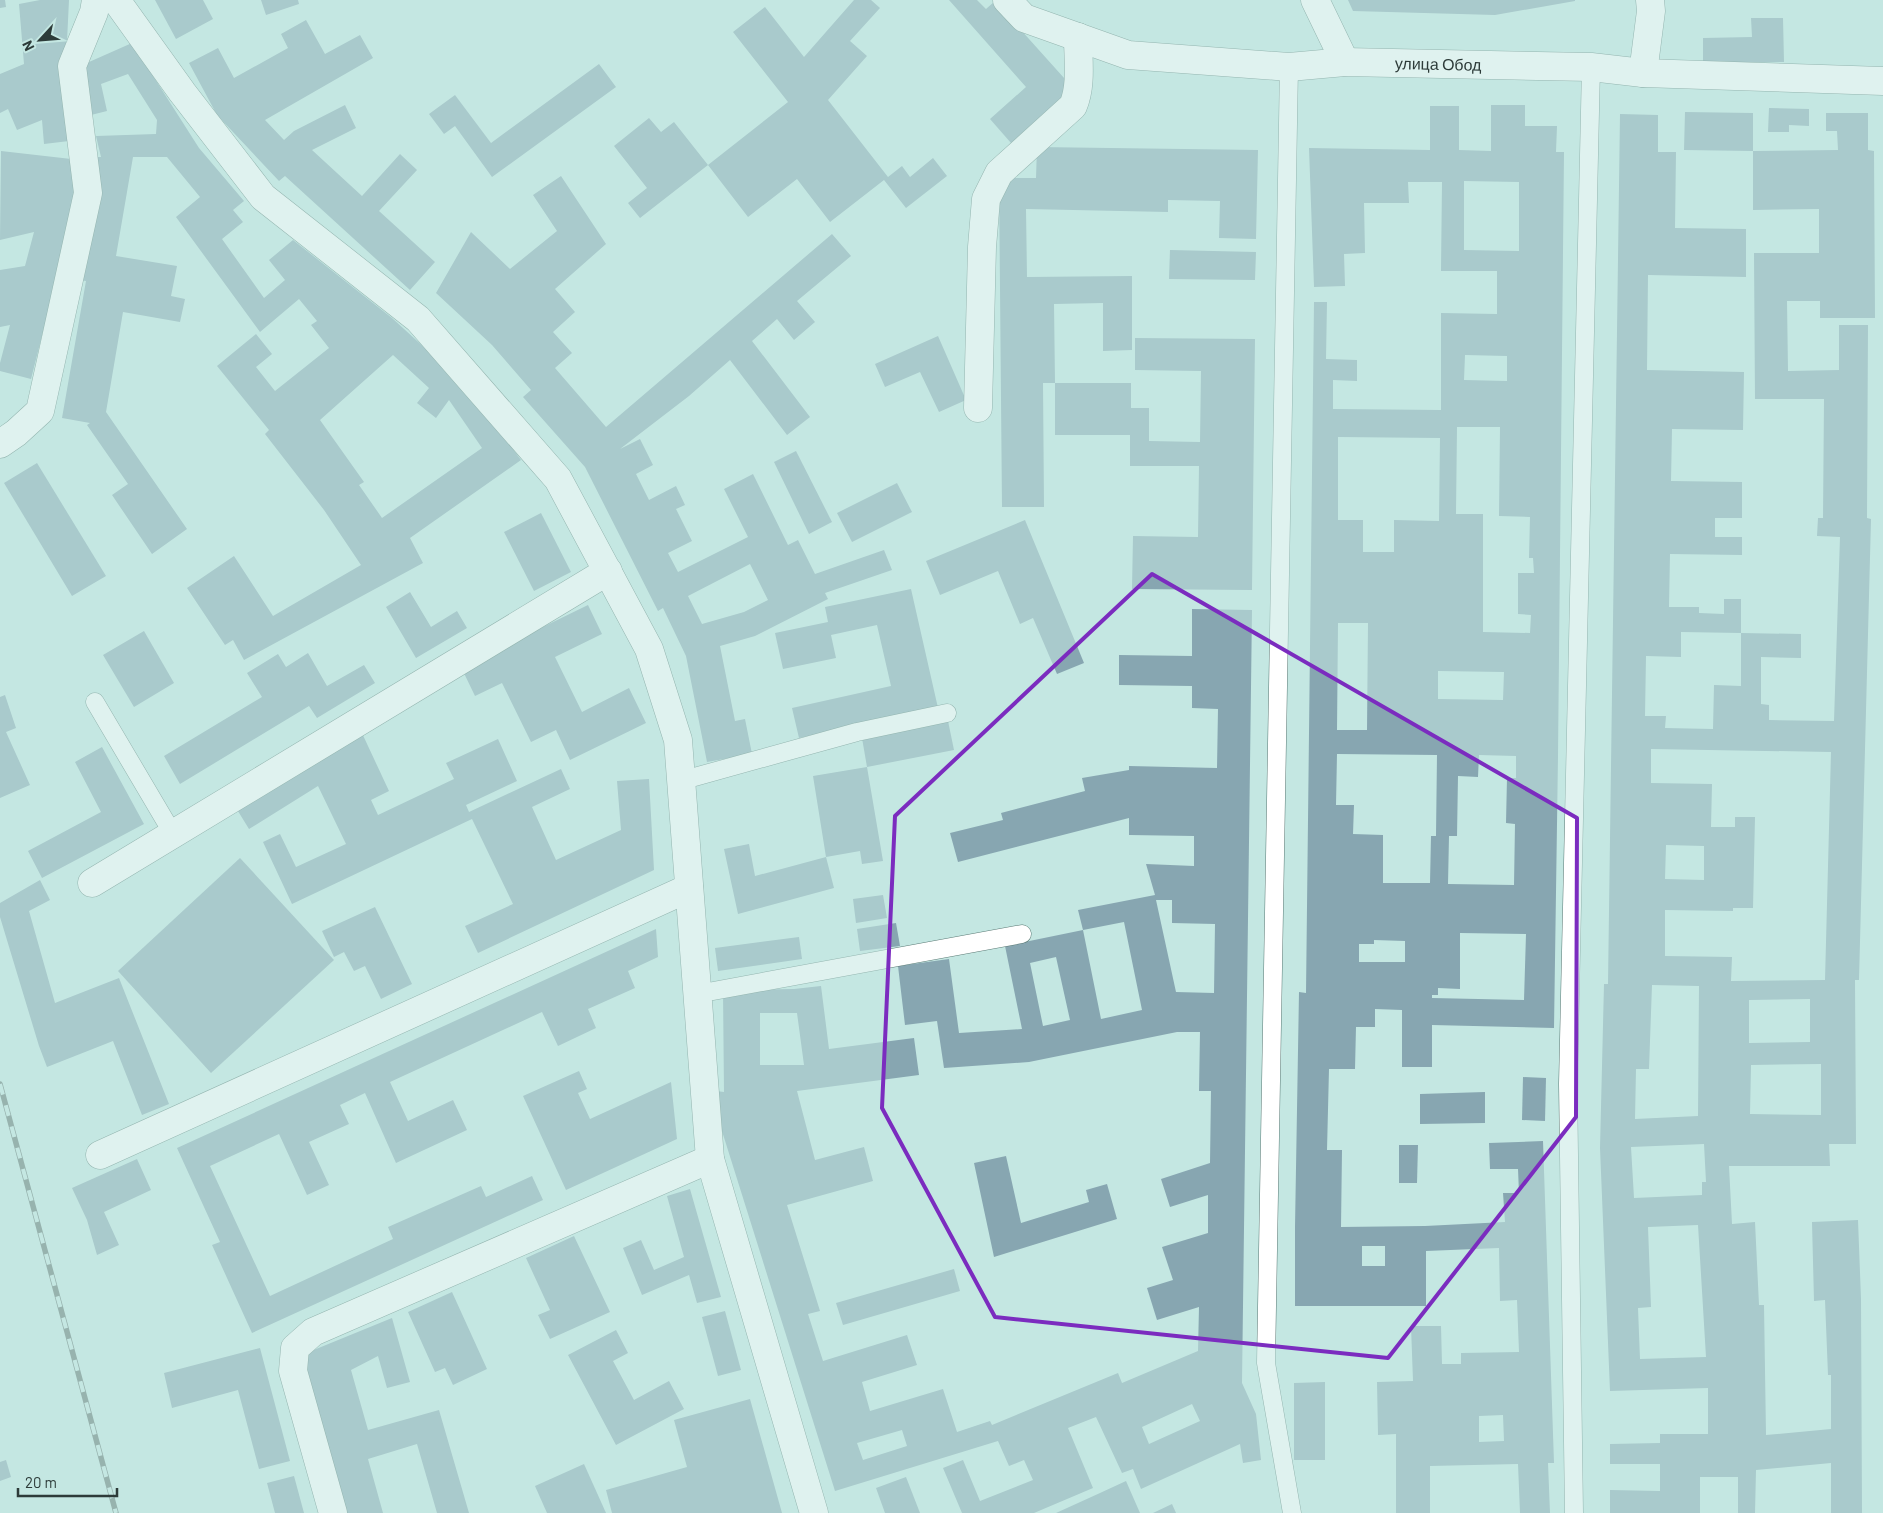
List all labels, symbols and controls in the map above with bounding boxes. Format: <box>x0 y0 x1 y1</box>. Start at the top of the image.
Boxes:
north arrow <box>15 15 65 65</box>
text: N <box>18 38 38 54</box>
street label: улица Обод <box>1395 53 1482 74</box>
scale bar <box>18 1466 116 1498</box>
text: 20 m <box>25 1473 57 1491</box>

